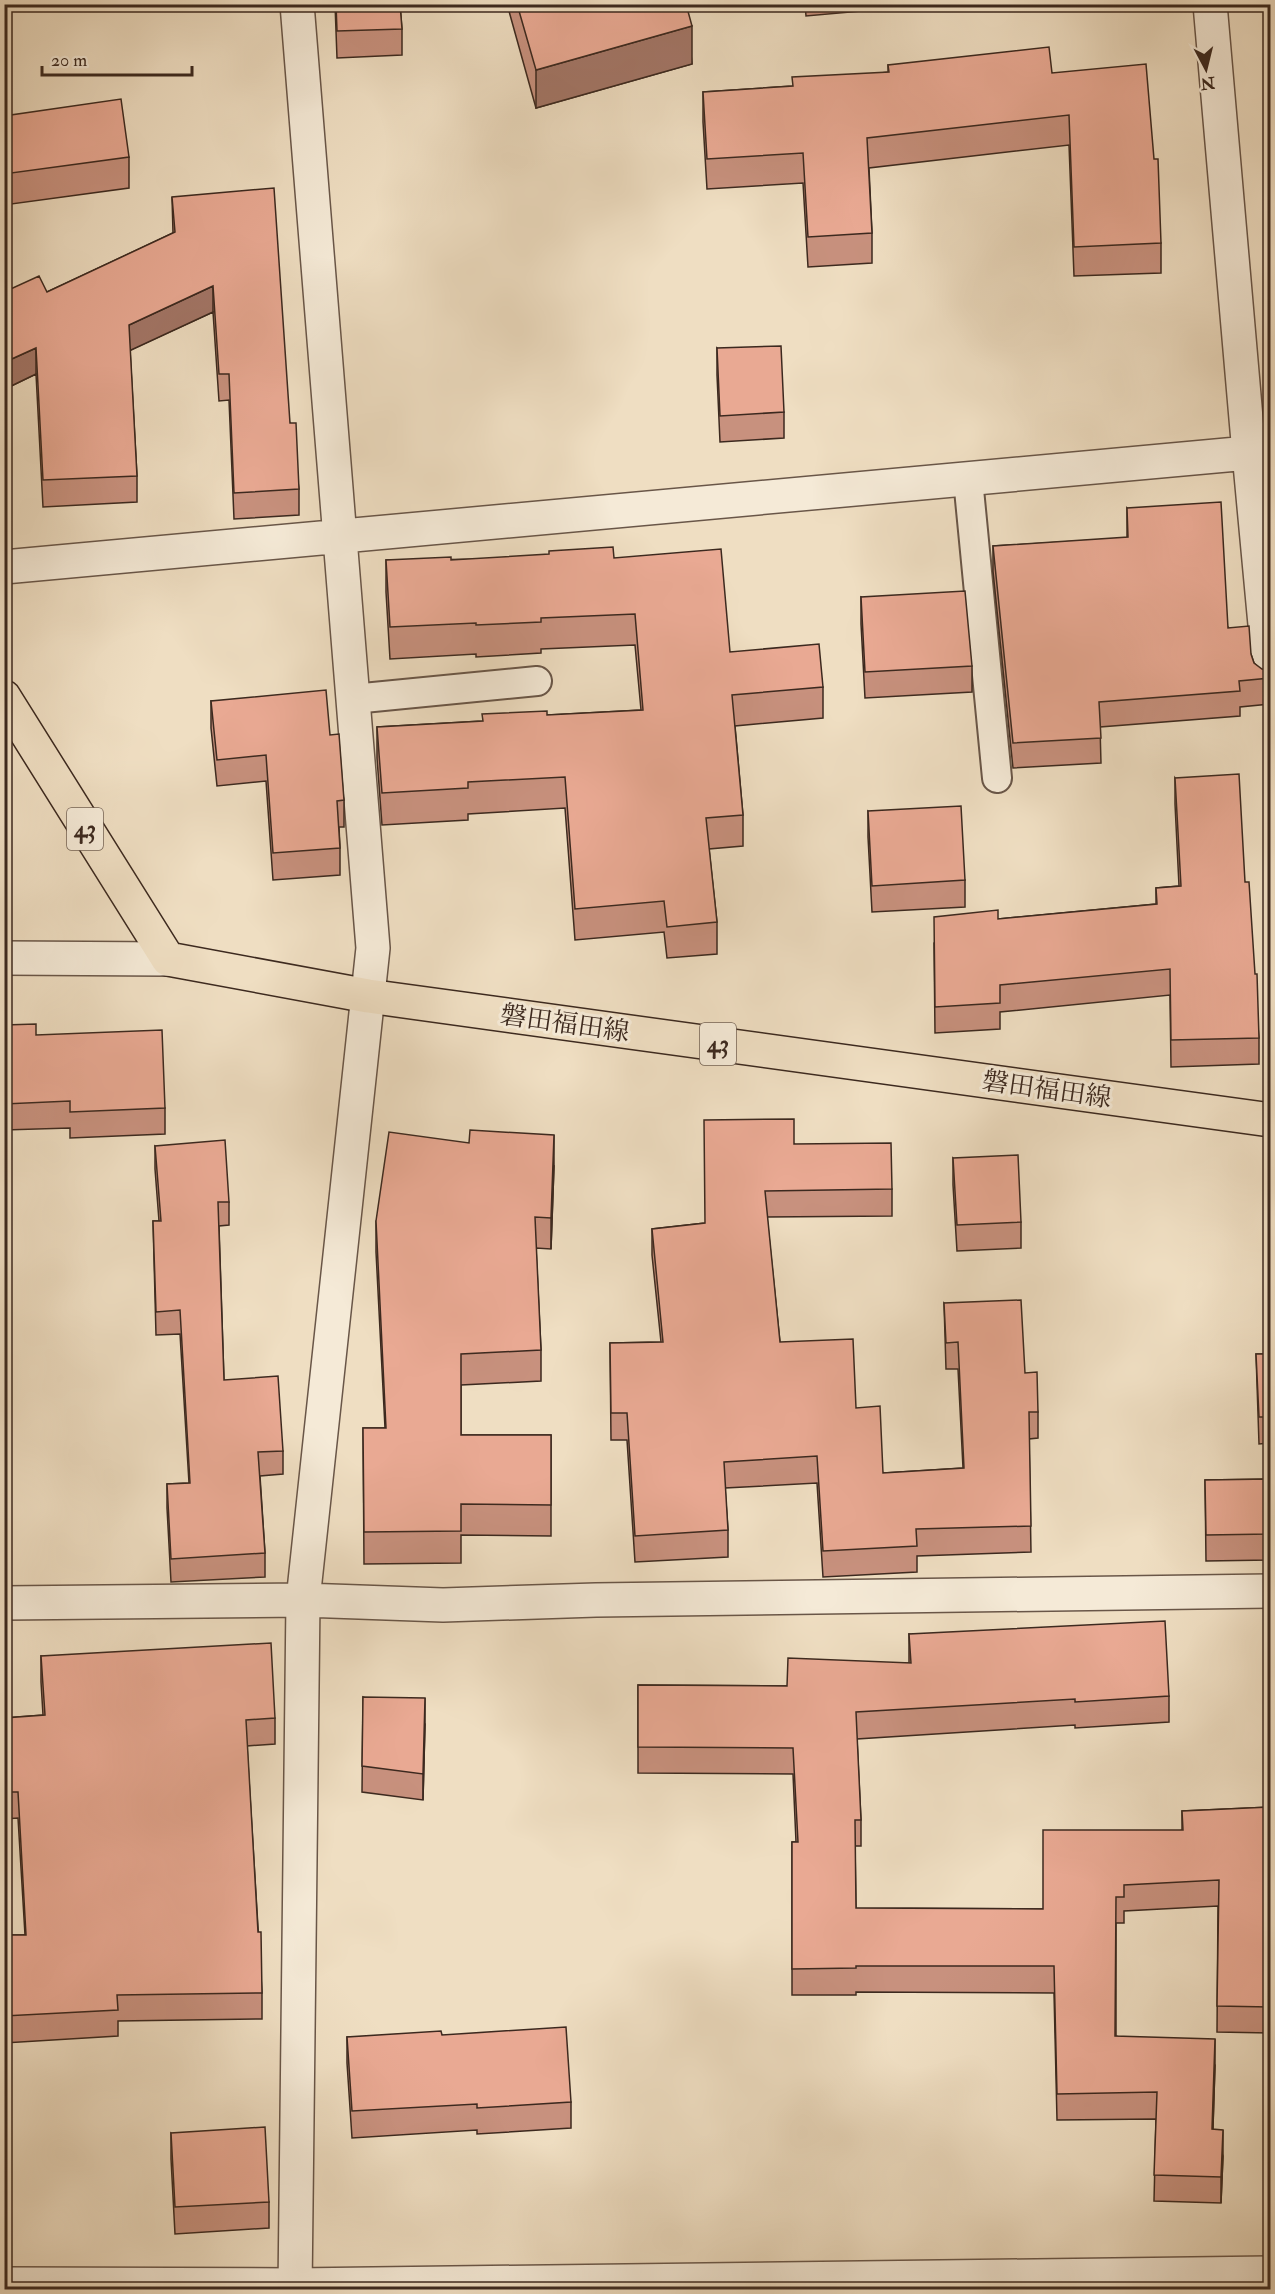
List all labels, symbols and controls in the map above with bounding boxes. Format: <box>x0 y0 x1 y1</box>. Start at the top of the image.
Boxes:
scale bar <box>42 39 192 77</box>
north arrow <box>1176 39 1236 99</box>
text: 20 m <box>51 49 87 72</box>
text: N <box>1199 72 1217 94</box>
road number: 43 <box>67 808 103 850</box>
street label: 磐田福田線 <box>498 999 631 1049</box>
road number: 43 <box>700 1023 736 1065</box>
street label: 磐田福田線 <box>980 1065 1113 1115</box>

